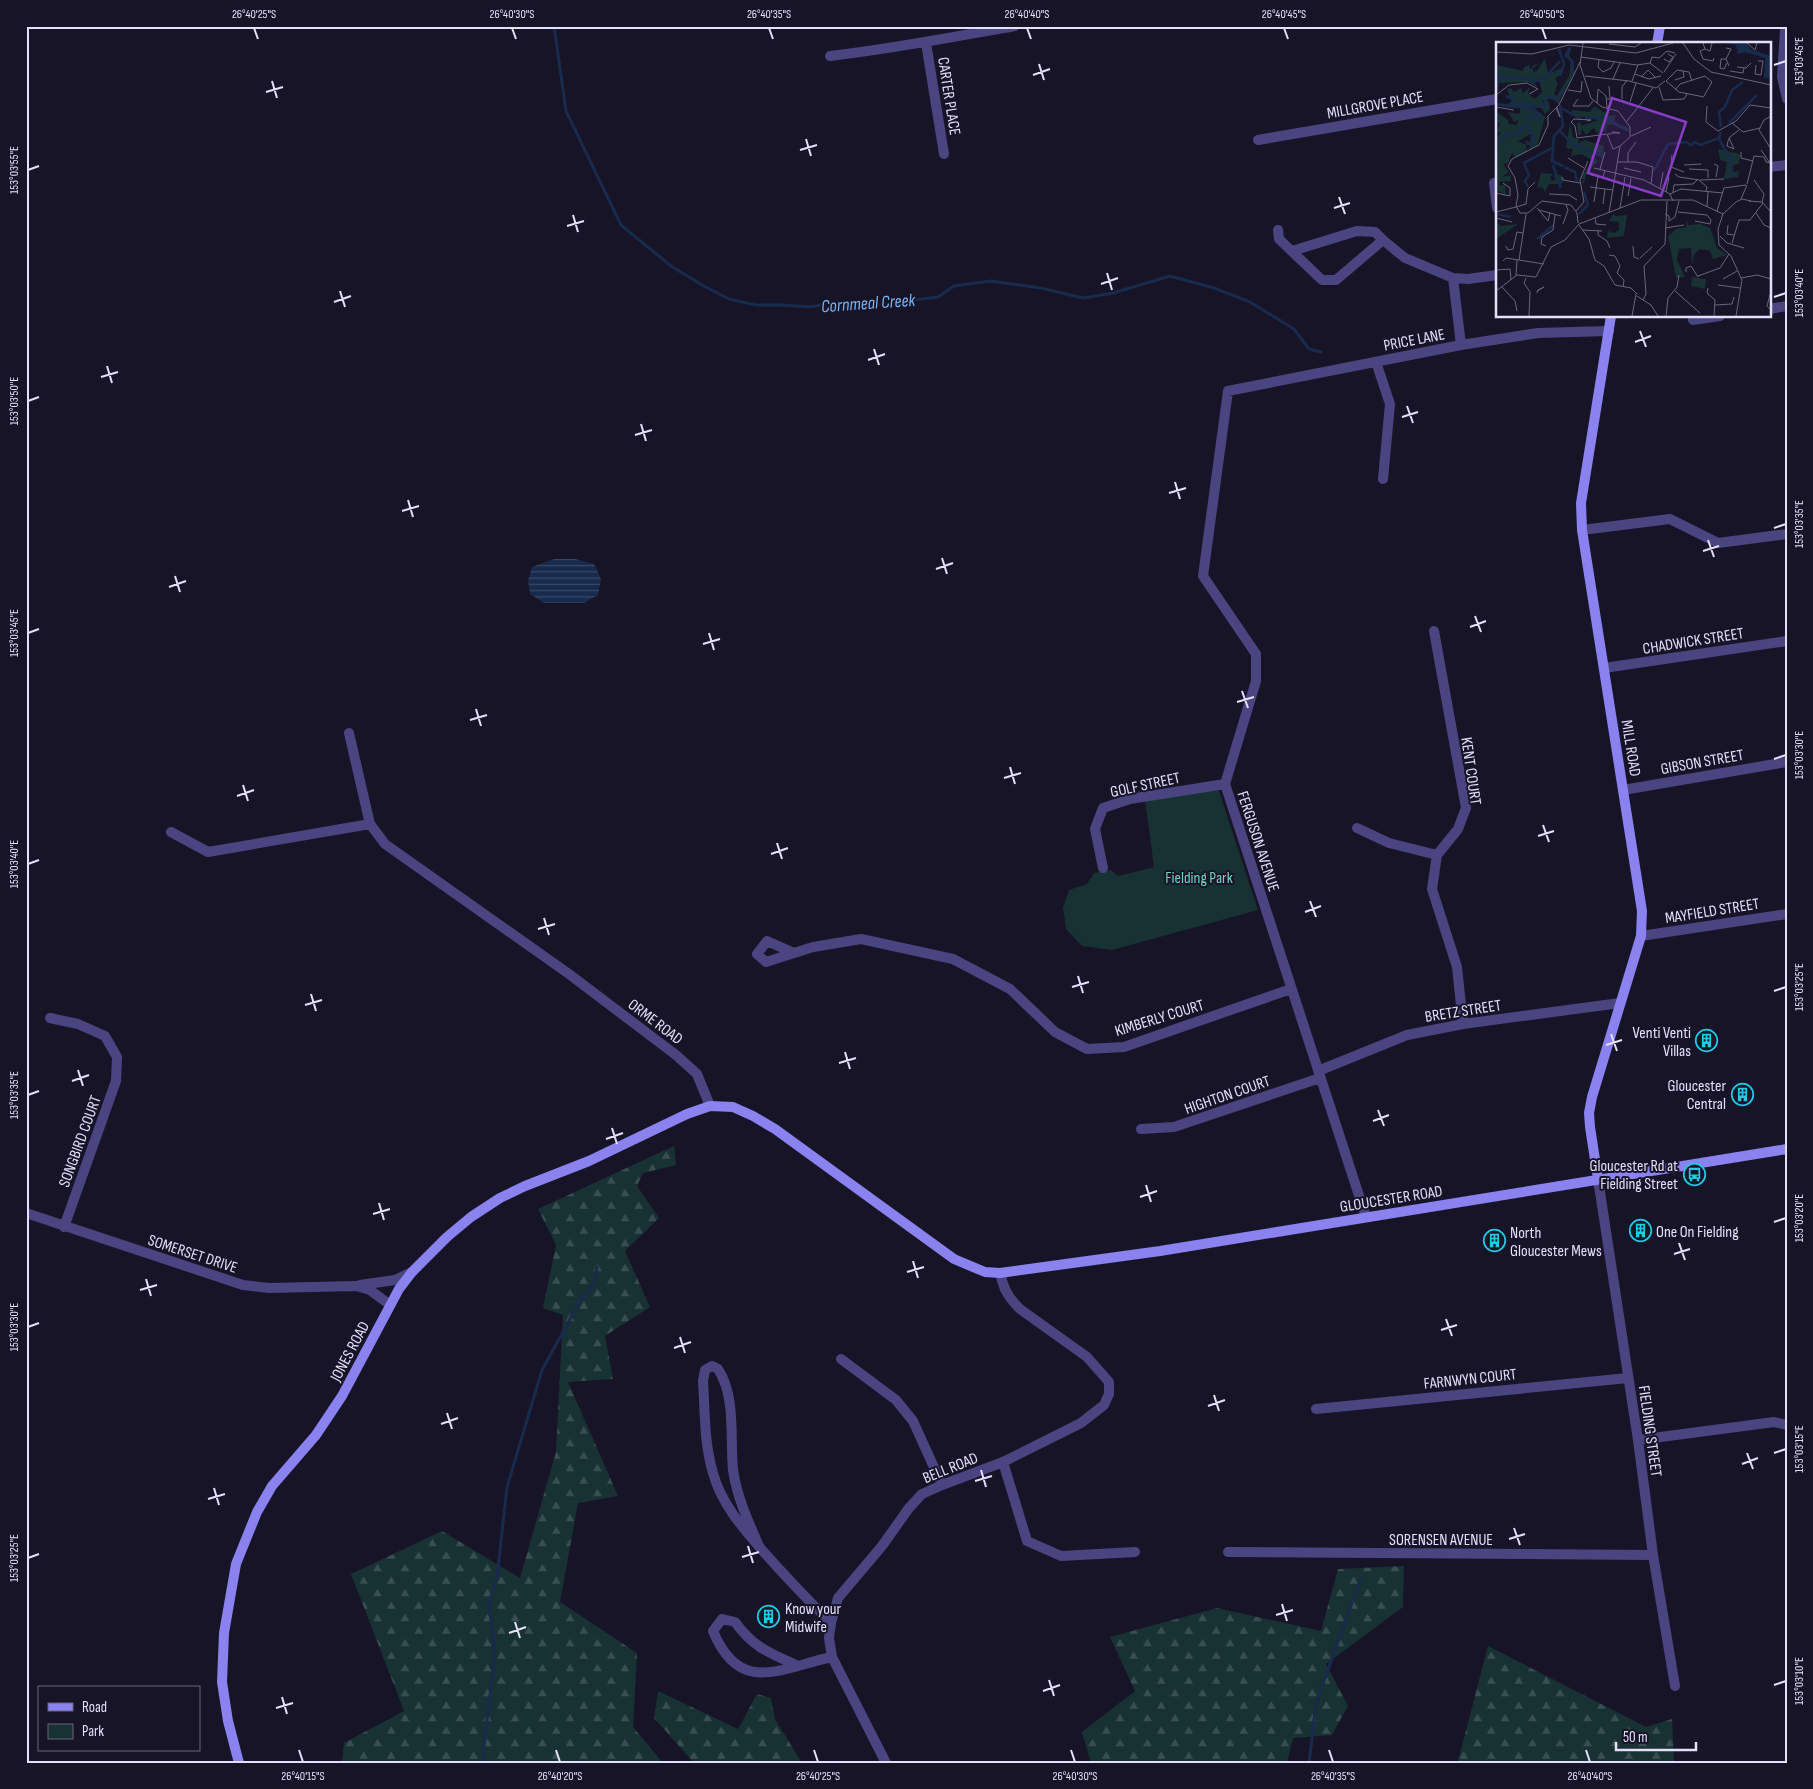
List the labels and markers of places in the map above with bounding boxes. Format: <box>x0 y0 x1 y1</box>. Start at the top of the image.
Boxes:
place label: Venti Venti Villas <box>1633 1024 1691 1061</box>
building icon: Venti Venti Villas <box>1695 1029 1719 1053</box>
place label: Gloucester Central <box>1667 1077 1726 1114</box>
building icon: Gloucester Central <box>1730 1082 1754 1106</box>
place label: Gloucester Rd at Fielding Street <box>1589 1157 1678 1194</box>
bus stop icon: Gloucester Rd at Fielding Street <box>1682 1162 1706 1186</box>
building icon: One On Fielding <box>1628 1219 1652 1243</box>
place label: One On Fielding <box>1656 1223 1739 1242</box>
place label: North Gloucester Mews <box>1510 1224 1602 1261</box>
building icon: North Gloucester Mews <box>1482 1229 1506 1253</box>
place label: Know your Midwife <box>785 1600 841 1637</box>
building icon: Know your Midwife <box>757 1605 781 1629</box>

